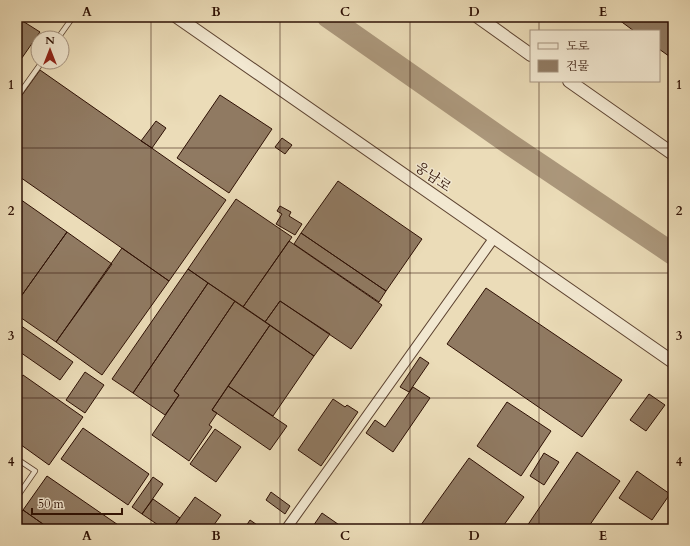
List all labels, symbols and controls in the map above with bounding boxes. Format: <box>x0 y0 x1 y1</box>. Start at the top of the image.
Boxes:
text: A <box>82 3 92 21</box>
text: B <box>211 3 221 21</box>
text: C <box>340 3 350 21</box>
text: D <box>468 3 480 21</box>
text: E <box>599 3 607 21</box>
north arrow <box>30 30 70 70</box>
legend <box>530 30 660 82</box>
text: N <box>45 33 55 48</box>
text: 도로 <box>566 38 590 54</box>
text: 건물 <box>566 58 590 74</box>
text: 1 <box>8 76 14 94</box>
text: 1 <box>676 76 682 94</box>
street label: 웅남로 <box>411 158 455 197</box>
text: 2 <box>8 202 15 220</box>
text: 2 <box>676 202 683 220</box>
text: 3 <box>8 327 15 345</box>
text: 3 <box>676 327 683 345</box>
text: 4 <box>8 453 15 471</box>
text: 4 <box>676 453 683 471</box>
scale bar <box>32 490 122 516</box>
text: 50 m <box>38 496 65 512</box>
text: A <box>82 527 92 545</box>
text: B <box>211 527 221 545</box>
text: C <box>340 527 350 545</box>
text: D <box>468 527 480 545</box>
text: E <box>599 527 607 545</box>

